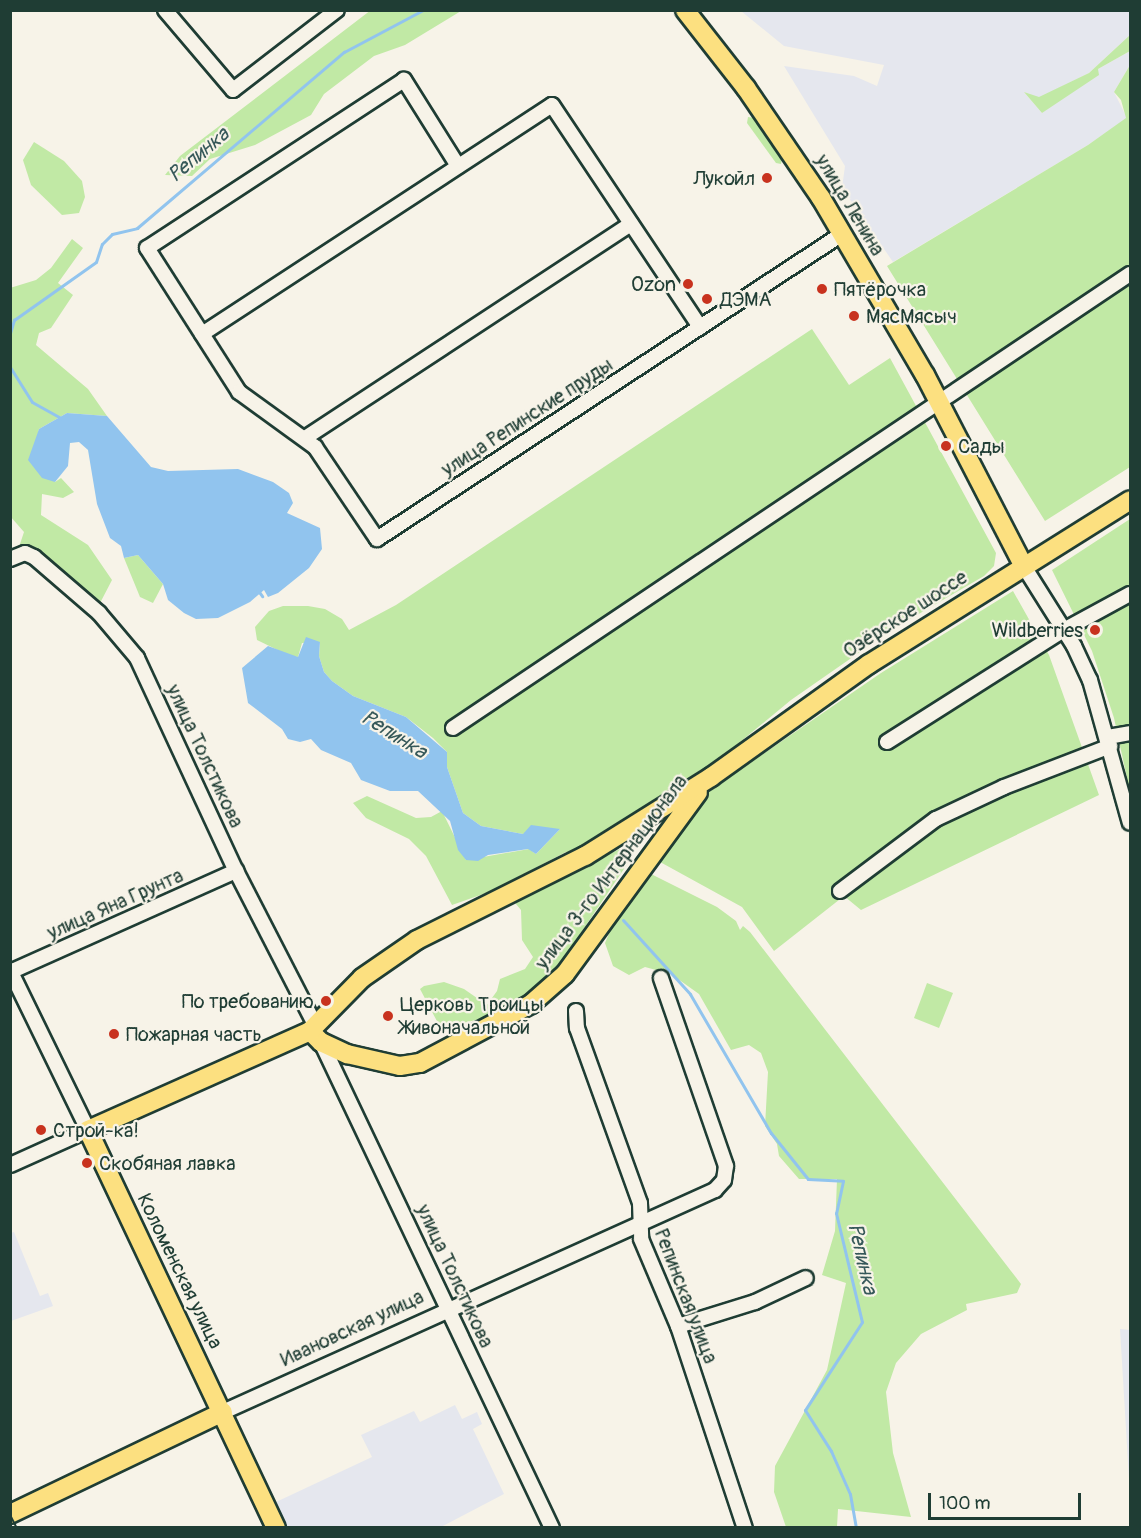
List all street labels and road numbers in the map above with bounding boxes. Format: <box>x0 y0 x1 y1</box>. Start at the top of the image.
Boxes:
street label: улица Ленина <box>810 150 890 260</box>
street label: улица Репинские пруды <box>437 353 617 481</box>
street label: Озёрское шоссе <box>838 565 972 663</box>
street label: улица Толстикова <box>161 681 249 831</box>
street label: улица 3-го Интернационала <box>530 770 692 974</box>
street label: улица Яна Грунта <box>43 863 187 945</box>
street label: Коломенская улица <box>132 1189 228 1353</box>
street label: улица Толстикова <box>411 1201 499 1351</box>
street label: Репинская улица <box>649 1225 723 1367</box>
street label: Ивановская улица <box>277 1284 427 1372</box>

